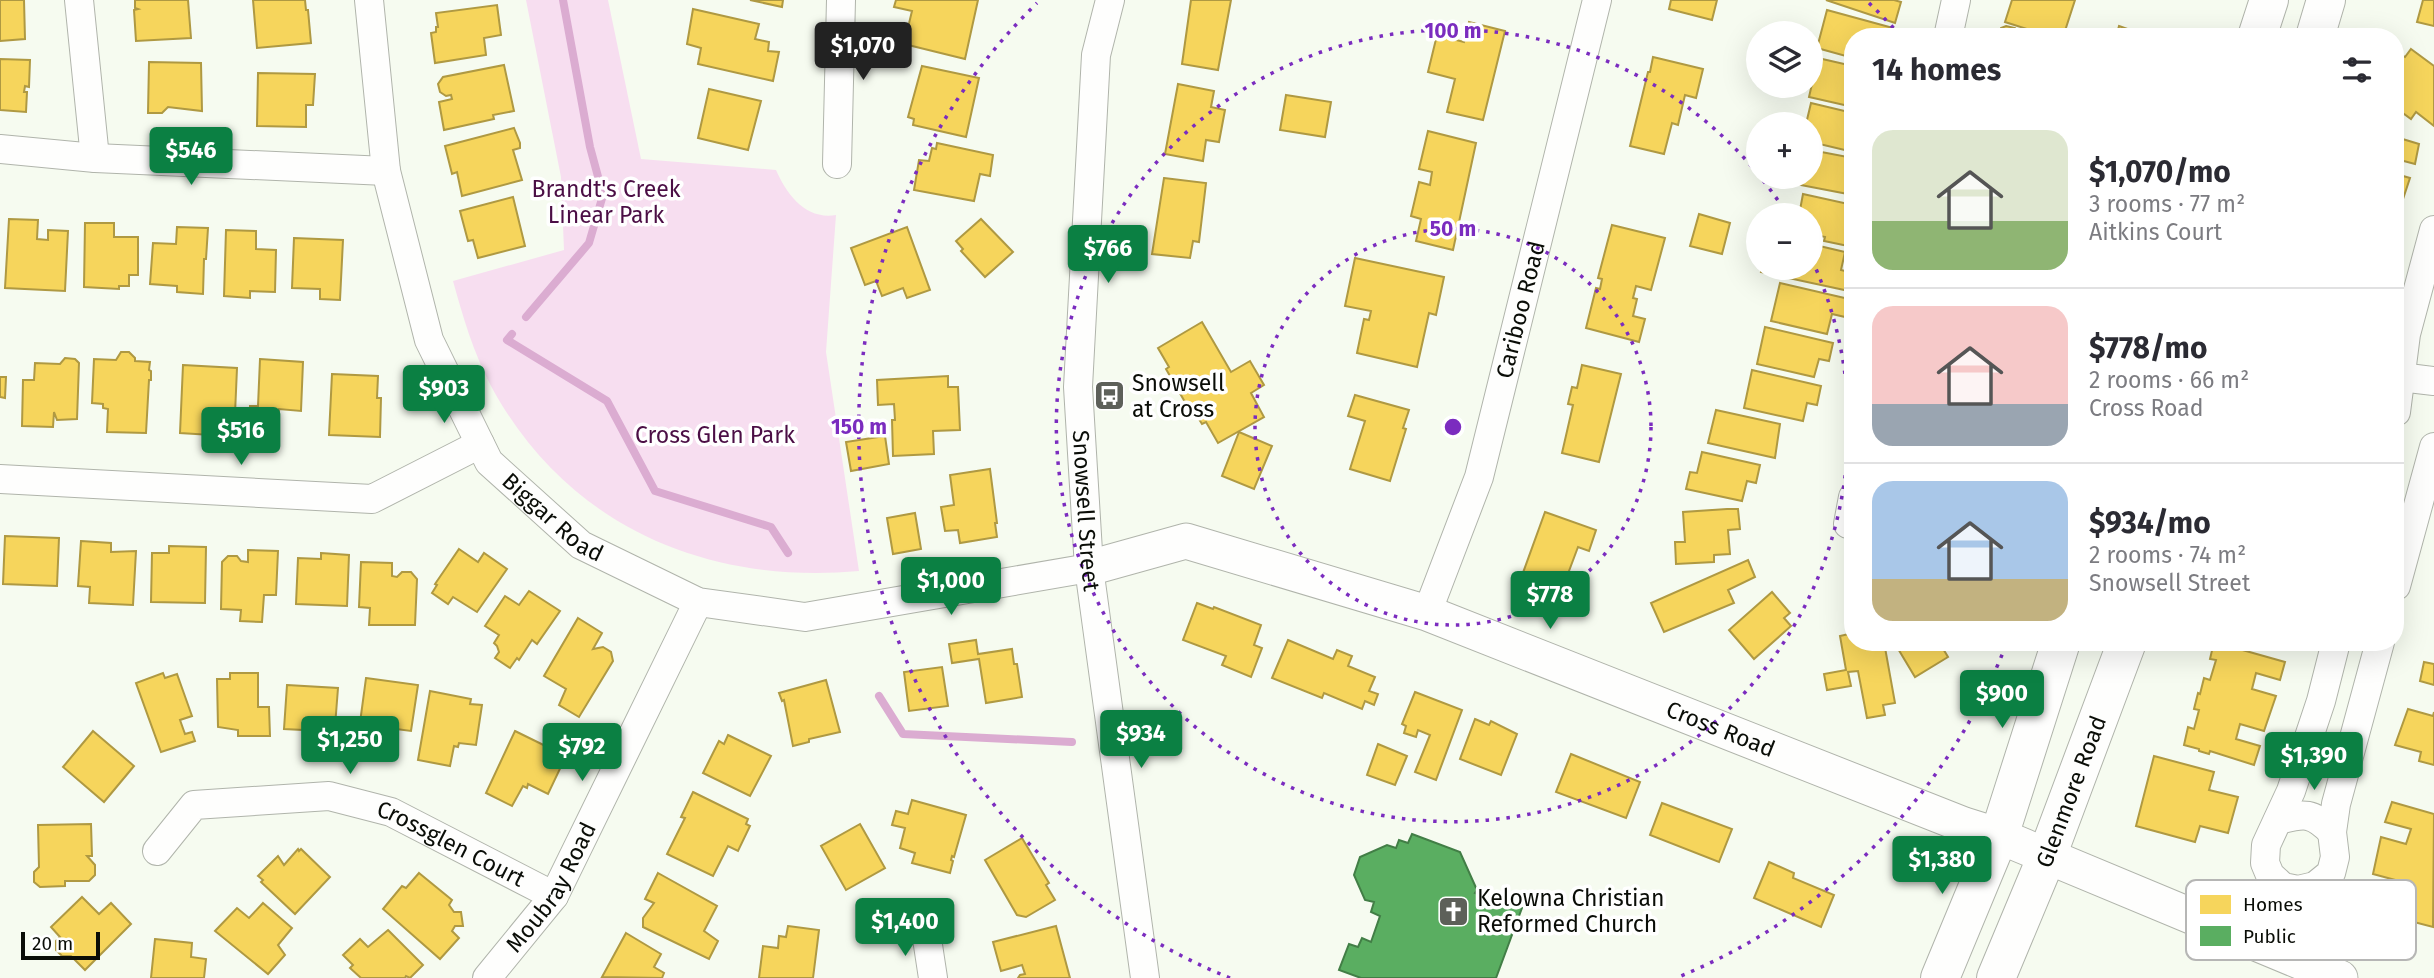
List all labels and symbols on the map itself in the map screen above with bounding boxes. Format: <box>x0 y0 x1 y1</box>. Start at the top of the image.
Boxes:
text: 100 m <box>1424 18 1482 44</box>
pin: $1,070 <box>806 22 920 82</box>
pin: $546 <box>150 128 232 187</box>
park label: Brandt's Creek Linear Park <box>532 175 681 229</box>
text: 50 m <box>1430 216 1476 242</box>
pin: $766 <box>1067 226 1149 285</box>
street label: Cariboo Road <box>1490 238 1551 381</box>
pin: $903 <box>403 366 485 425</box>
place label: Snowsell at Cross <box>1132 369 1225 423</box>
bus stop icon: Snowsell at Cross <box>1092 379 1126 413</box>
pin: $516 <box>200 407 282 467</box>
text: 150 m <box>831 414 887 440</box>
centre of rings <box>1441 415 1465 439</box>
park label: Cross Glen Park <box>635 421 795 449</box>
street label: Snowsell Street <box>1067 429 1106 593</box>
street label: Biggar Road <box>496 467 608 568</box>
pin: $1,000 <box>894 558 1008 617</box>
pin: $778 <box>1509 572 1591 631</box>
pin: $900 <box>1961 670 2043 730</box>
street label: Cross Road <box>1662 695 1779 763</box>
pin: $934 <box>1100 710 1182 770</box>
street label: Glenmore Road <box>2030 712 2112 872</box>
pin: $1,250 <box>293 716 407 776</box>
pin: $792 <box>541 724 623 783</box>
pin: $1,390 <box>2257 732 2371 792</box>
street label: Crossglen Court <box>374 795 530 893</box>
street label: Moubray Road <box>500 817 602 958</box>
pin: $1,380 <box>1885 836 1999 896</box>
legend <box>2186 880 2416 960</box>
place label: Kelowna Christian Reformed Church <box>1477 884 1664 938</box>
text: Homes <box>2243 893 2303 916</box>
church icon: Kelowna Christian Reformed Church <box>1437 894 1471 928</box>
pin: $1,400 <box>848 898 962 958</box>
text: Public <box>2243 925 2296 948</box>
scale bar <box>21 929 100 961</box>

